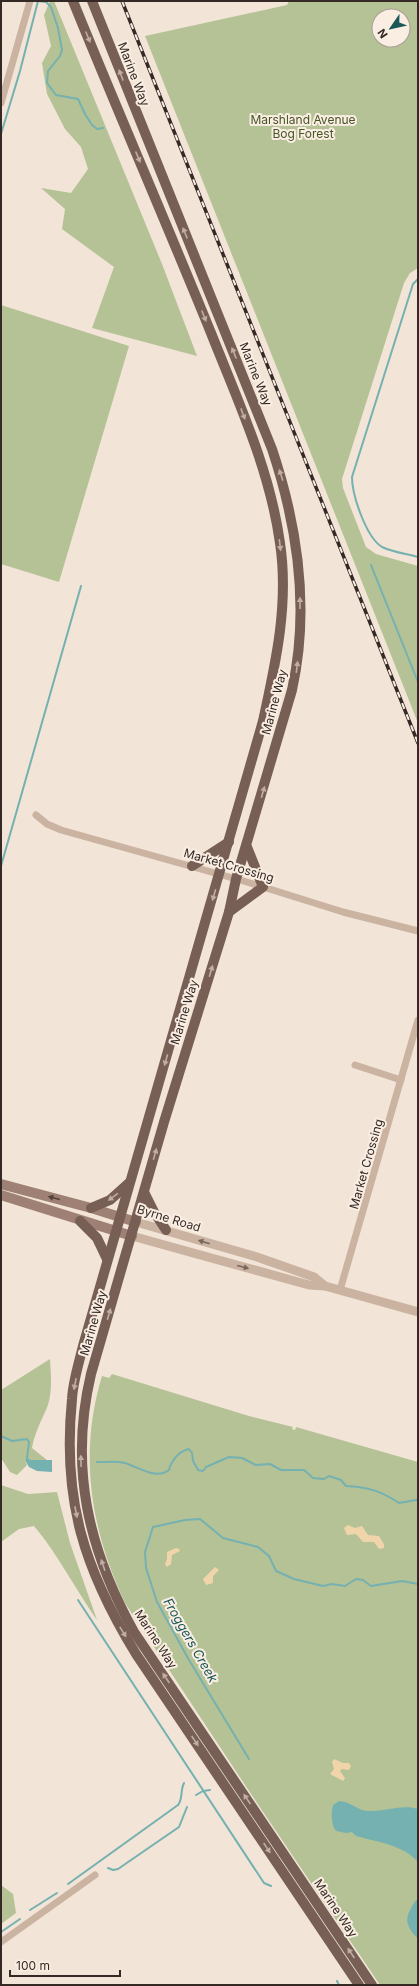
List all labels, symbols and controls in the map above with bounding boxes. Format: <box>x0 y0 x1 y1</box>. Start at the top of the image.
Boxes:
north arrow <box>371 8 411 48</box>
text: N <box>375 26 391 41</box>
one-way arrow <box>85 32 91 44</box>
street label: Marine Way <box>115 40 153 108</box>
one-way arrow <box>117 68 123 80</box>
park label: Marshland Avenue Bog Forest <box>250 112 356 141</box>
one-way arrow <box>135 152 141 164</box>
one-way arrow <box>181 227 187 239</box>
one-way arrow <box>202 311 208 323</box>
street label: Marine Way <box>236 340 276 408</box>
one-way arrow <box>230 347 236 359</box>
one-way arrow <box>240 408 246 420</box>
one-way arrow <box>277 468 283 480</box>
one-way arrow <box>277 539 283 552</box>
one-way arrow <box>297 596 303 609</box>
one-way arrow <box>293 661 300 673</box>
street label: Marine Way <box>258 667 290 736</box>
one-way arrow <box>260 786 266 798</box>
street label: Market Crossing <box>182 845 276 885</box>
one-way arrow <box>211 889 217 901</box>
one-way arrow <box>208 965 214 977</box>
street label: Marine Way <box>167 977 201 1046</box>
one-way arrow <box>163 1054 169 1066</box>
street label: Market Crossing <box>346 1117 386 1211</box>
one-way arrow <box>152 1148 158 1160</box>
one-way arrow <box>107 1193 118 1201</box>
one-way arrow <box>47 1195 59 1201</box>
street label: Byrne Road <box>135 1201 203 1235</box>
one-way arrow <box>198 1239 210 1245</box>
one-way arrow <box>237 1264 249 1270</box>
street label: Marine Way <box>77 1288 110 1357</box>
one-way arrow <box>106 1308 112 1320</box>
one-way arrow <box>71 1378 77 1390</box>
one-way arrow <box>78 1454 84 1467</box>
one-way arrow <box>73 1506 79 1518</box>
one-way arrow <box>100 1559 106 1571</box>
water label: Froggers Creek <box>160 1595 222 1686</box>
street label: Marine Way <box>131 1607 181 1671</box>
one-way arrow <box>119 1626 126 1638</box>
one-way arrow <box>162 1673 170 1684</box>
one-way arrow <box>191 1735 199 1746</box>
one-way arrow <box>243 1793 250 1804</box>
one-way arrow <box>263 1843 271 1854</box>
street label: Marine Way <box>311 1876 361 1940</box>
one-way arrow <box>347 1947 354 1958</box>
scale bar <box>10 1952 120 1978</box>
text: 100 m <box>16 1958 50 1973</box>

